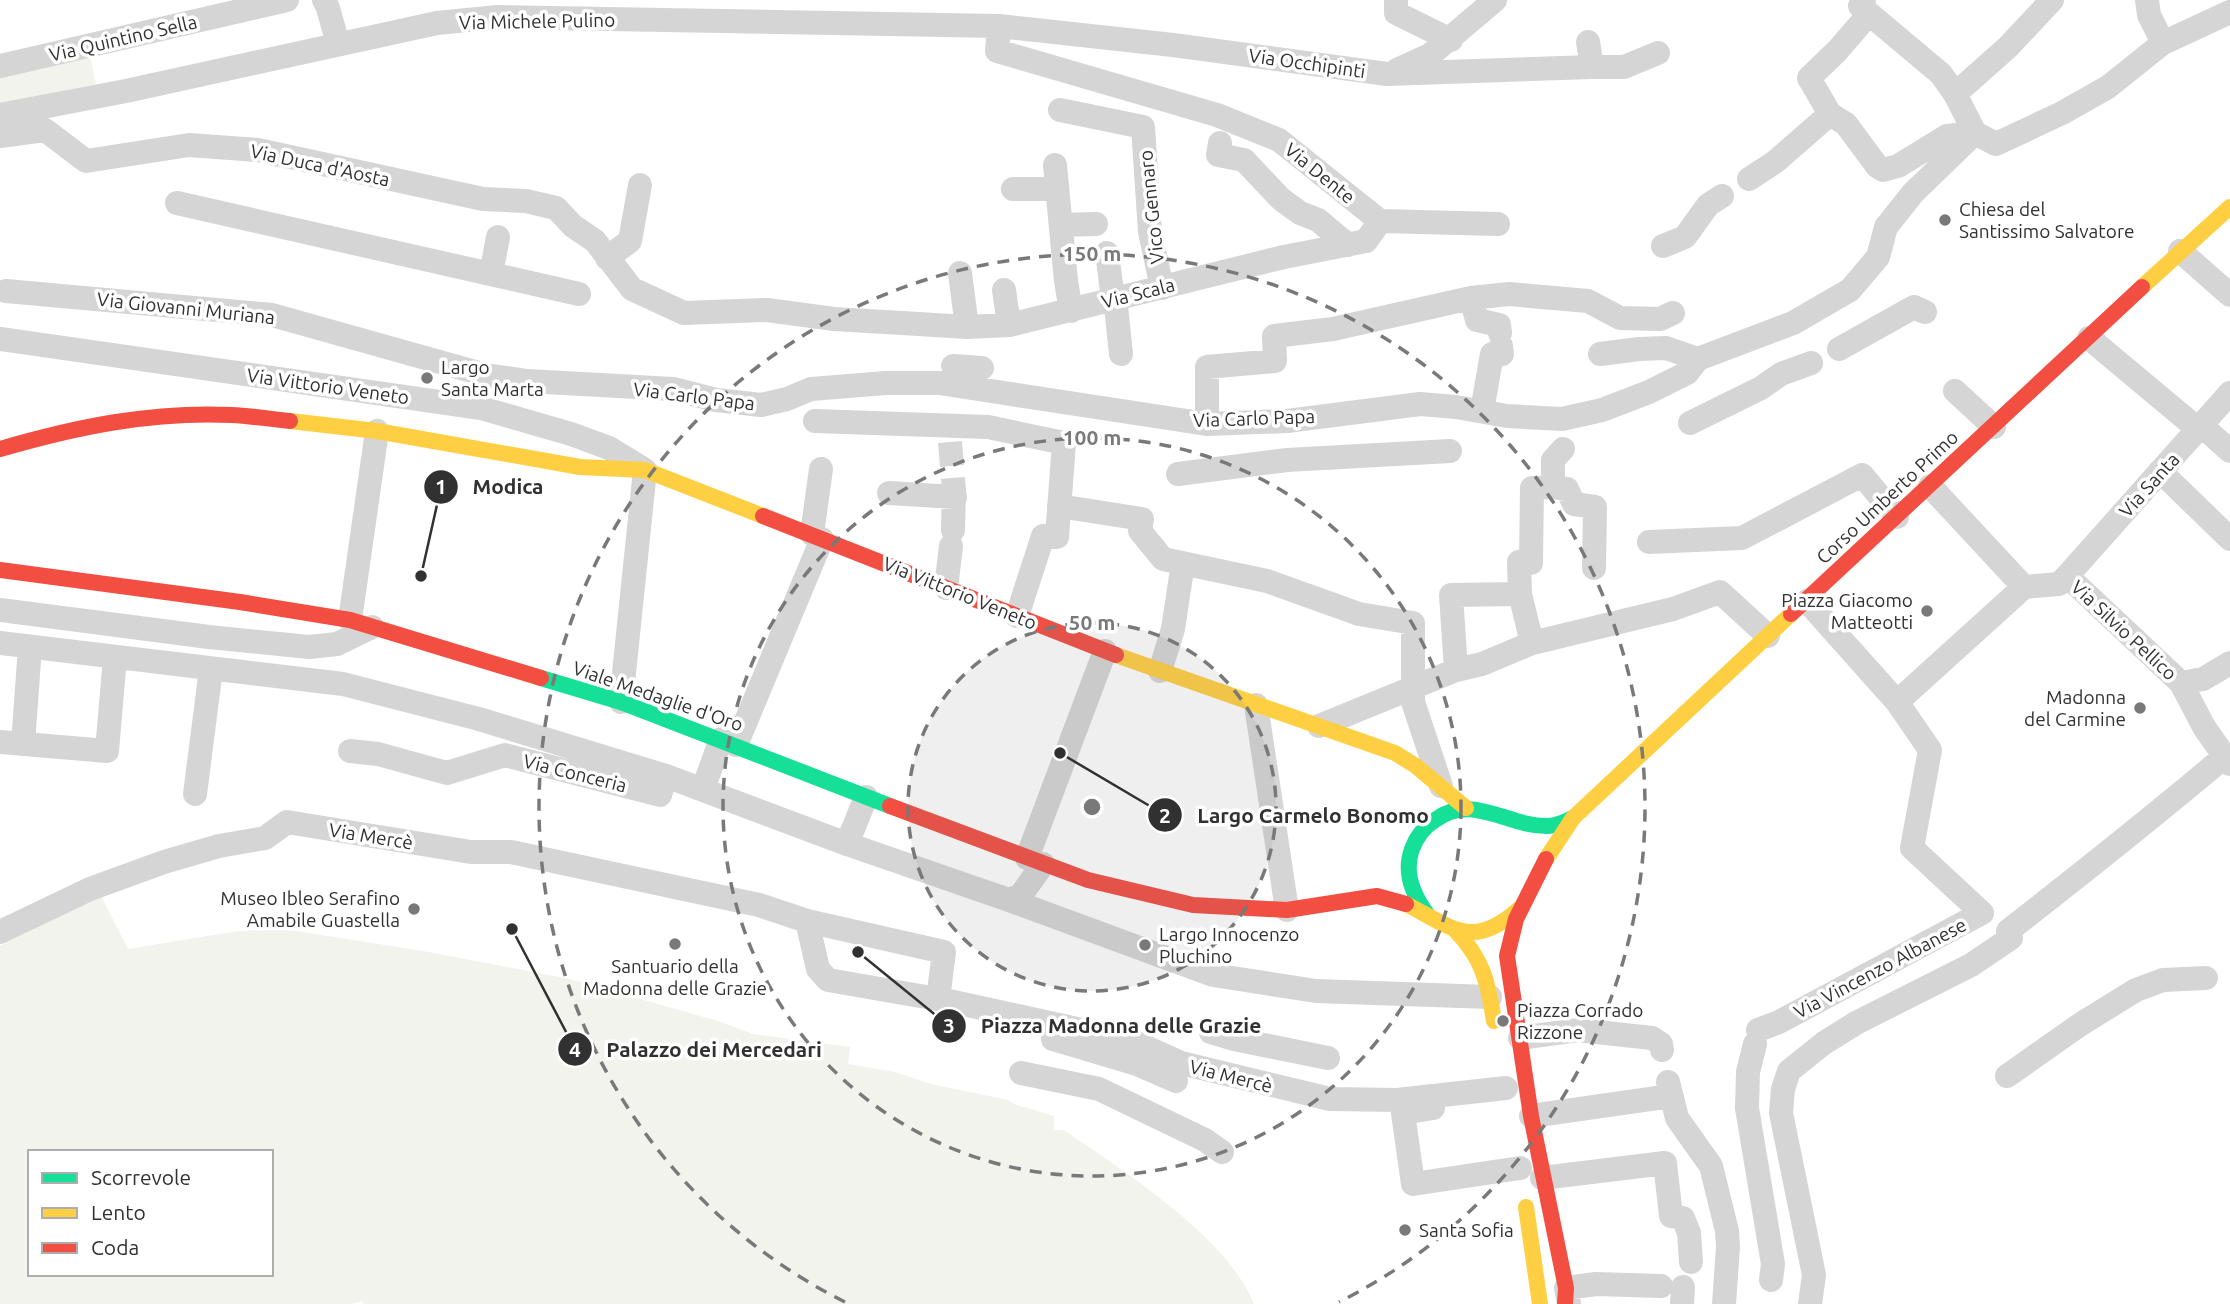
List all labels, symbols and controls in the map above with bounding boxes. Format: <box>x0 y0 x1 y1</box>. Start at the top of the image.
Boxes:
street label: Via Michele Pulino <box>459 9 615 33</box>
street label: Via Quintino Sella <box>47 10 199 66</box>
street label: Via Occhipinti <box>1247 44 1367 82</box>
street label: Via Dente <box>1280 138 1360 208</box>
street label: Via Duca d'Aosta <box>248 139 392 191</box>
street label: Vico Gennaro <box>1134 149 1168 265</box>
place label: Chiesa del Santissimo Salvatore <box>1959 198 2135 242</box>
marker: Chiesa del Santissimo Salvatore <box>1937 212 1953 228</box>
text: 150 m <box>1063 241 1121 265</box>
street label: Via Scala <box>1099 273 1177 313</box>
street label: Via Giovanni Muriana <box>96 288 276 328</box>
place label: Largo Santa Marta <box>441 356 544 400</box>
street label: Via Vittorio Veneto <box>245 364 411 408</box>
marker: Largo Santa Marta <box>419 370 435 386</box>
street label: Via Carlo Papa <box>632 378 756 414</box>
street label: Via Carlo Papa <box>1192 405 1316 431</box>
text: 100 m <box>1063 425 1121 449</box>
street label: Corso Umberto Primo <box>1812 426 1962 568</box>
street label: Via Santa <box>2114 448 2184 522</box>
callout: Modica <box>424 466 558 508</box>
text: 1 <box>435 474 447 498</box>
text: Modica <box>472 474 544 498</box>
street label: Via Vittorio Veneto <box>880 552 1040 634</box>
street label: Via Silvio Pellico <box>2067 575 2181 685</box>
place label: Piazza Giacomo Matteotti <box>1781 589 1913 633</box>
marker: Piazza Giacomo Matteotti <box>1919 603 1935 619</box>
text: 50 m <box>1069 610 1115 634</box>
street label: Viale Medaglie d'Oro <box>570 657 746 735</box>
place label: Madonna del Carmine <box>2024 686 2126 730</box>
marker: Madonna del Carmine <box>2132 700 2148 716</box>
street label: Via Conceria <box>521 750 629 796</box>
callout: Largo Carmelo Bonomo <box>1148 794 1442 836</box>
centre of rings <box>1080 795 1104 819</box>
text: 2 <box>1159 803 1171 827</box>
text: Largo Carmelo Bonomo <box>1197 803 1429 827</box>
street label: Via Mercè <box>327 818 415 854</box>
place label: Museo Ibleo Serafino Amabile Guastella <box>220 887 400 931</box>
marker: Museo Ibleo Serafino Amabile Guastella <box>406 901 422 917</box>
street label: Via Vincenzo Albanese <box>1790 913 1970 1023</box>
place label: Largo Innocenzo Pluchino <box>1159 923 1300 967</box>
marker: Santuario della Madonna delle Grazie <box>667 936 683 952</box>
marker: Largo Innocenzo Pluchino <box>1137 937 1153 953</box>
place label: Santuario della Madonna delle Grazie <box>583 955 767 999</box>
place label: Piazza Corrado Rizzone <box>1517 999 1643 1043</box>
callout: Piazza Madonna delle Grazie <box>931 1005 1275 1047</box>
text: 3 <box>943 1013 955 1037</box>
text: Piazza Madonna delle Grazie <box>981 1013 1261 1037</box>
marker: Piazza Corrado Rizzone <box>1495 1013 1511 1029</box>
callout: Palazzo dei Mercedari <box>558 1028 836 1070</box>
text: 4 <box>569 1037 581 1061</box>
text: Palazzo dei Mercedari <box>606 1037 822 1061</box>
street label: Via Mercè <box>1187 1055 1275 1097</box>
legend <box>28 1150 273 1276</box>
text: Scorrevole <box>91 1165 191 1189</box>
text: Lento <box>91 1200 146 1224</box>
place label: Santa Sofia <box>1419 1219 1514 1241</box>
marker: Santa Sofia <box>1397 1222 1413 1238</box>
text: Coda <box>91 1235 139 1259</box>

